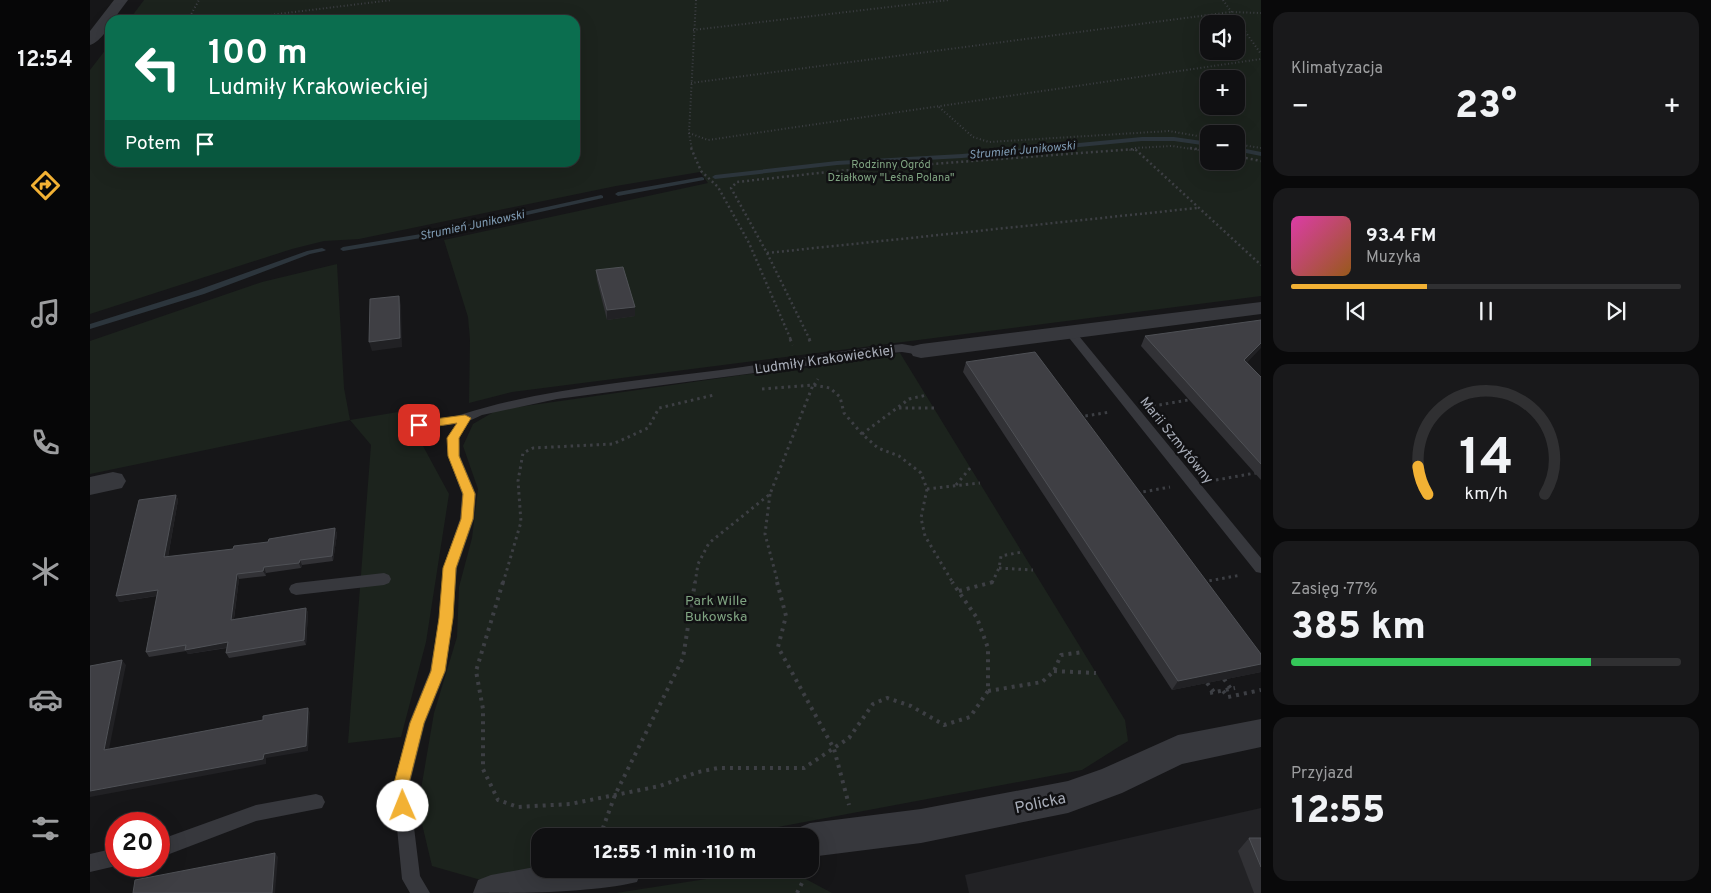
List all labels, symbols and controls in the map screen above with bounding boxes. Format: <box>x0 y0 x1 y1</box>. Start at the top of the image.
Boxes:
map controls <box>1200 15 1245 170</box>
button: sound <box>1200 15 1245 60</box>
text: 100 m <box>208 32 308 76</box>
icon: left <box>125 35 190 100</box>
text: 12:54 <box>17 47 73 74</box>
text: Klimatyzacja <box>1291 59 1383 79</box>
button: + <box>1200 70 1245 115</box>
text: Ludmiły Krakowieckiej <box>208 75 428 102</box>
text: 23° <box>1455 83 1517 132</box>
text: − <box>1291 90 1309 126</box>
text: + <box>1663 90 1681 126</box>
button: − <box>1200 125 1245 170</box>
icon: arrive <box>191 130 219 158</box>
text: Potem <box>125 132 181 156</box>
water label: Strumień Junikowski <box>968 138 1077 164</box>
park label: Rodzinny Ogród Działkowy "Leśna Polana" <box>828 158 954 185</box>
icon: directions <box>28 168 63 203</box>
water label: Strumień Junikowski <box>418 207 527 245</box>
text: 93.4 FM <box>1366 224 1437 248</box>
text: Muzyka <box>1366 248 1421 268</box>
icon: music <box>28 296 63 331</box>
icon: previous <box>1342 297 1370 325</box>
icon: pause <box>1472 297 1500 325</box>
icon: next <box>1602 297 1630 325</box>
street label: Ludmiły Krakowieckiej <box>754 342 895 379</box>
street label: Marii Szmytówny <box>1135 394 1216 488</box>
pin <box>398 404 440 446</box>
icon: arrive <box>405 411 433 439</box>
icon: phone <box>28 425 63 460</box>
text: 14 <box>1459 427 1513 493</box>
text: km/h <box>1464 483 1508 506</box>
icon: climate <box>28 554 63 589</box>
text: Zasięg · 77% <box>1291 580 1377 600</box>
park label: Park Wille Bukowska <box>685 593 747 626</box>
text: 385 km <box>1291 604 1426 653</box>
icon: car <box>28 682 63 717</box>
text: Przyjazd <box>1291 764 1353 784</box>
position arrow <box>376 779 428 831</box>
text: 12:55 <box>1291 788 1385 837</box>
street label: Policka <box>1013 789 1068 819</box>
icon: filters <box>28 811 63 846</box>
speed limit sign: 20 <box>105 812 170 877</box>
text: 12:55 · 1 min · 110 m <box>594 841 756 865</box>

